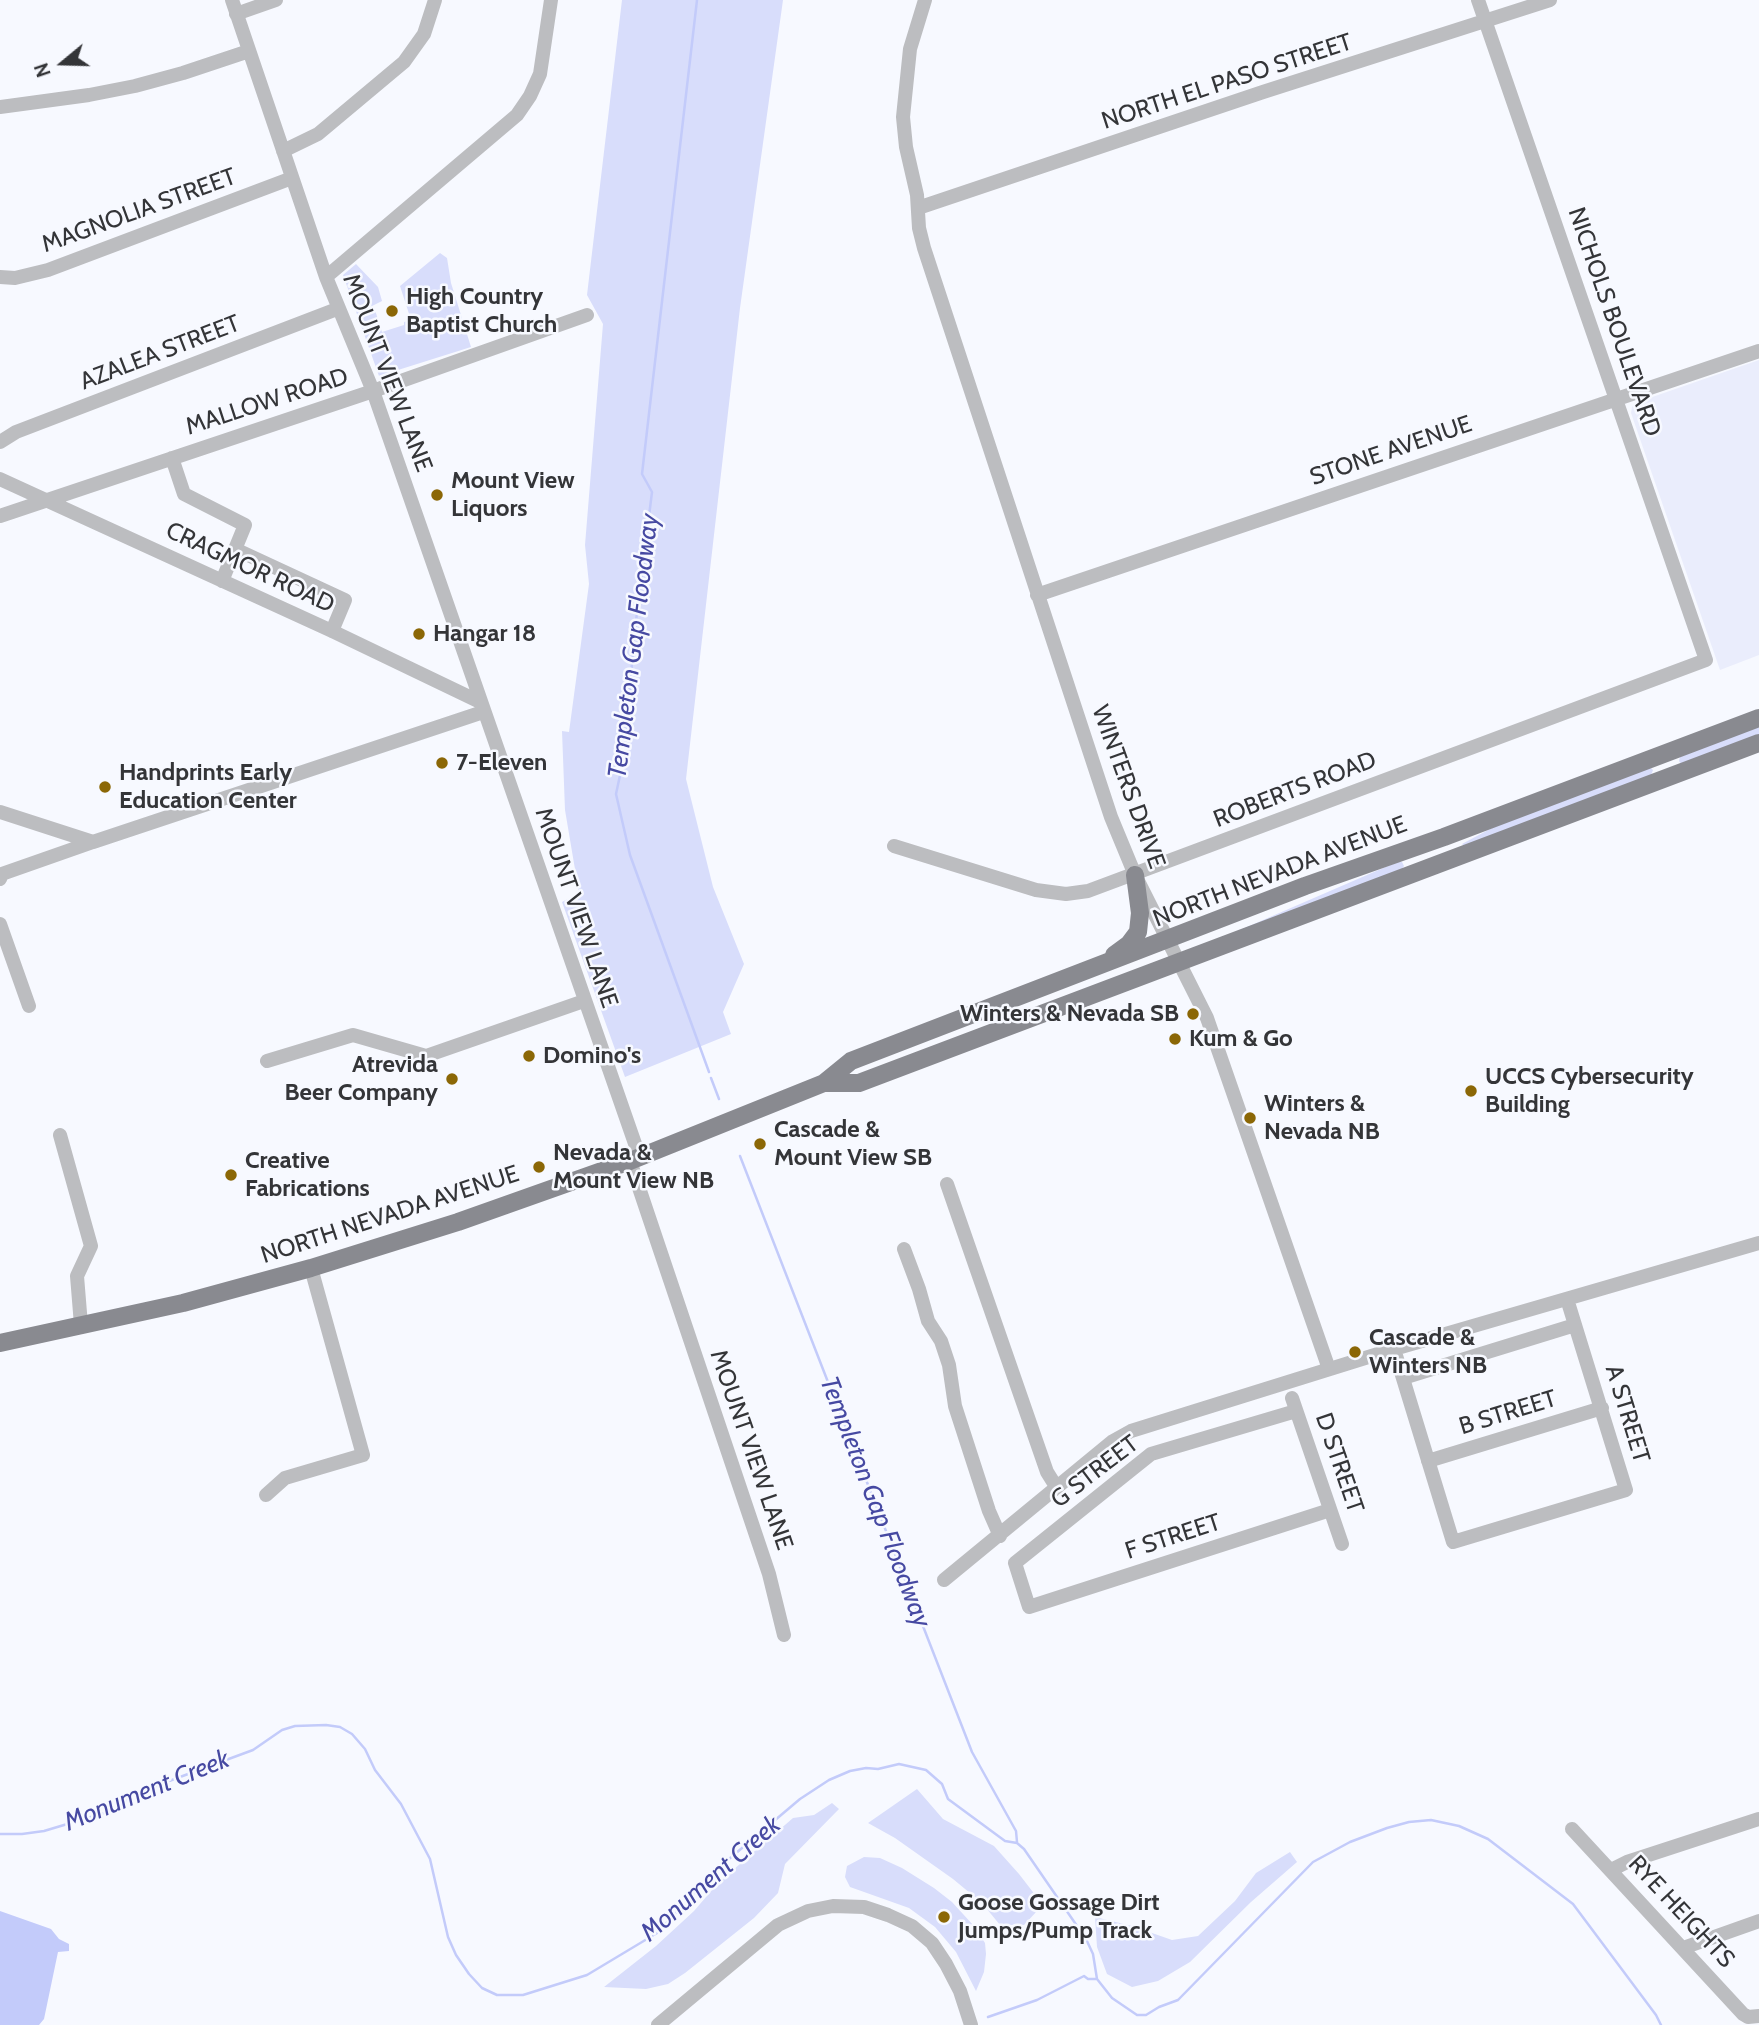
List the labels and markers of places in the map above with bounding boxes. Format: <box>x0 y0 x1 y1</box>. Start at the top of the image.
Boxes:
place label: High Country Baptist Church <box>406 283 557 339</box>
marker: High Country Baptist Church <box>384 303 400 319</box>
place label: Mount View Liquors <box>451 467 575 523</box>
marker: Mount View Liquors <box>429 487 445 503</box>
place label: Hangar 18 <box>433 620 536 648</box>
marker: Hangar 18 <box>411 626 427 642</box>
place label: 7-Eleven <box>456 749 547 777</box>
marker: 7-Eleven <box>434 755 450 771</box>
place label: Handprints Early Education Center <box>119 759 297 815</box>
marker: Handprints Early Education Center <box>97 779 113 795</box>
place label: Winters & Nevada SB <box>960 1000 1179 1028</box>
marker: Winters & Nevada SB <box>1185 1006 1201 1022</box>
place label: Kum & Go <box>1189 1025 1293 1053</box>
marker: Kum & Go <box>1167 1031 1183 1047</box>
place label: Domino's <box>543 1042 641 1070</box>
marker: Domino's <box>521 1048 537 1064</box>
place label: Atrevida Beer Company <box>285 1051 438 1107</box>
place label: UCCS Cybersecurity Building <box>1485 1063 1694 1119</box>
marker: Atrevida Beer Company <box>444 1071 460 1087</box>
marker: UCCS Cybersecurity Building <box>1463 1083 1479 1099</box>
place label: Winters & Nevada NB <box>1264 1090 1380 1146</box>
marker: Winters & Nevada NB <box>1242 1110 1258 1126</box>
place label: Cascade & Mount View SB <box>774 1116 932 1172</box>
marker: Cascade & Mount View SB <box>752 1136 768 1152</box>
place label: Nevada & Mount View NB <box>553 1139 714 1195</box>
place label: Creative Fabrications <box>245 1147 370 1203</box>
marker: Nevada & Mount View NB <box>531 1159 547 1175</box>
marker: Creative Fabrications <box>223 1167 239 1183</box>
place label: Cascade & Winters NB <box>1369 1324 1487 1380</box>
marker: Cascade & Winters NB <box>1347 1344 1363 1360</box>
place label: Goose Gossage Dirt Jumps/Pump Track <box>958 1889 1160 1945</box>
marker: Goose Gossage Dirt Jumps/Pump Track <box>936 1909 952 1925</box>

